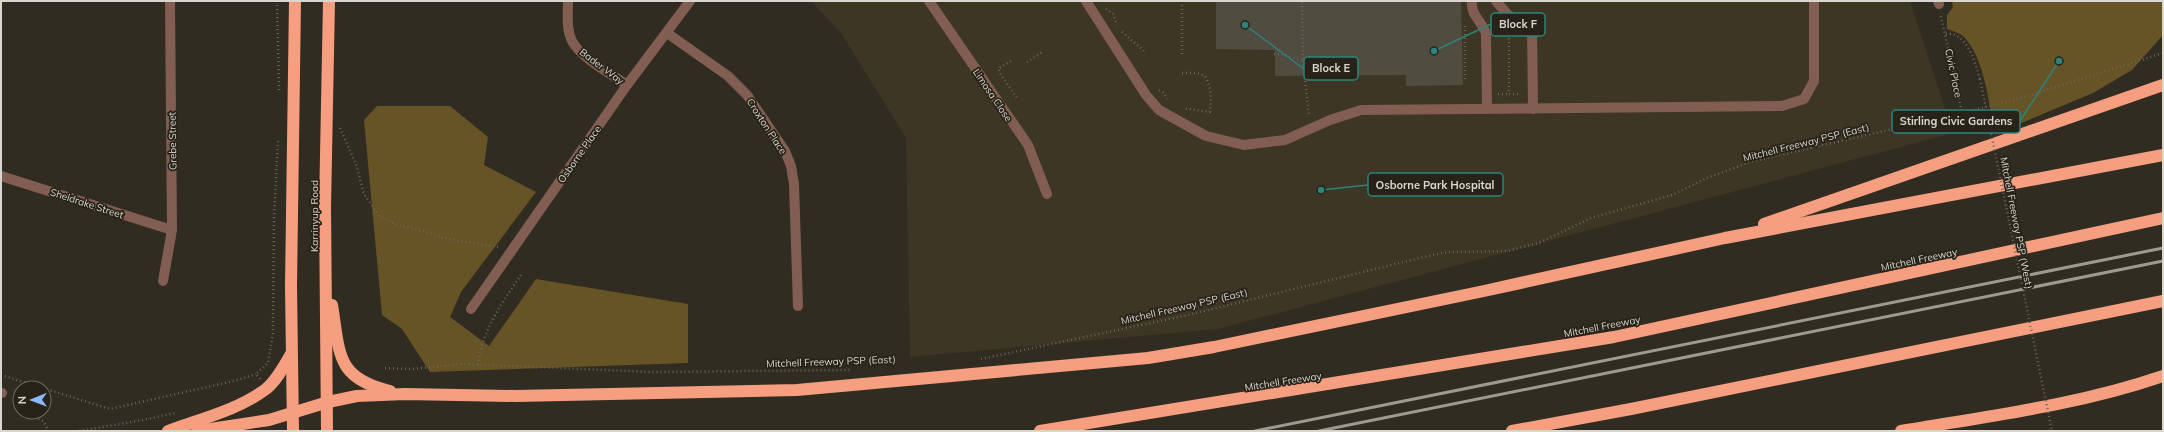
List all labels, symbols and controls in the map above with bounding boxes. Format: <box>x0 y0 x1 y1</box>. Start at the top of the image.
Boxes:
callout: Block F <box>1491 13 1545 36</box>
text: Block F <box>1499 17 1537 31</box>
street label: Bader Way <box>577 45 627 88</box>
street label: Civic Place <box>1942 47 1965 99</box>
callout: Block E <box>1304 57 1358 80</box>
text: Block E <box>1312 61 1351 75</box>
street label: Limosa Close <box>970 66 1015 124</box>
street label: Croxton Place <box>744 96 790 157</box>
callout: Stirling Civic Gardens <box>1892 110 2020 133</box>
street label: Grebe Street <box>165 111 180 170</box>
text: Stirling Civic Gardens <box>1900 114 2013 128</box>
street label: Mitchell Freeway PSP (East) <box>1742 120 1871 164</box>
street label: Osborne Place <box>555 123 604 186</box>
street label: Mitchell Freeway PSP (West) <box>1997 156 2036 290</box>
callout: Osborne Park Hospital <box>1368 173 1503 196</box>
text: Osborne Park Hospital <box>1376 178 1495 192</box>
street label: Karrinyup Road <box>308 180 321 252</box>
street label: Sheldrake Street <box>49 186 126 222</box>
street label: Mitchell Freeway <box>1880 245 1959 274</box>
street label: Mitchell Freeway PSP (East) <box>1119 286 1249 327</box>
street label: Mitchell Freeway <box>1563 313 1642 340</box>
street label: Mitchell Freeway PSP (East) <box>766 353 896 370</box>
street label: Mitchell Freeway <box>1244 369 1323 394</box>
north arrow <box>12 380 52 420</box>
text: N <box>15 396 29 404</box>

